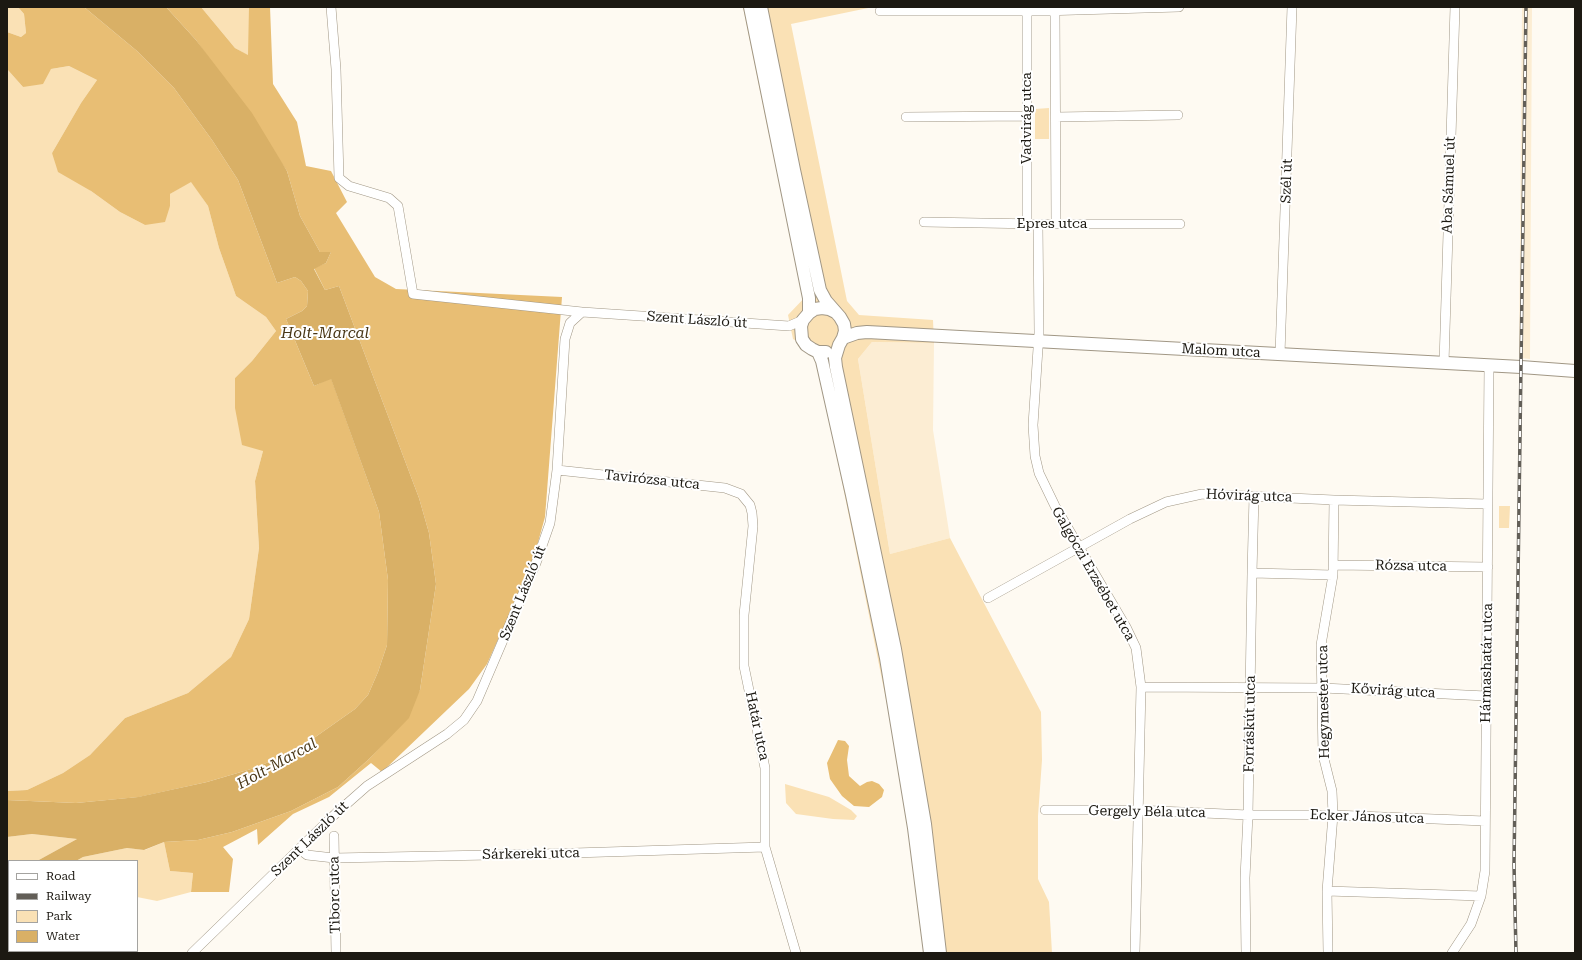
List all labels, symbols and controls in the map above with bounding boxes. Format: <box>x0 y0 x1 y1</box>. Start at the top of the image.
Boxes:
street label: Vadvirág utca <box>1019 72 1035 164</box>
street label: Aba Sámuel út <box>1439 136 1459 234</box>
street label: Szél út <box>1278 158 1296 204</box>
street label: Epres utca <box>1017 216 1087 232</box>
street label: Szent László út <box>646 308 748 332</box>
water label: Holt-Marcal <box>281 325 369 343</box>
street label: Malom utca <box>1181 341 1261 361</box>
street label: Tavirózsa utca <box>603 467 701 493</box>
street label: Hóvirág utca <box>1206 486 1292 506</box>
street label: Galgóczi Erzsébet utca <box>1048 504 1138 644</box>
street label: Szent László út <box>496 543 550 643</box>
street label: Rózsa utca <box>1375 557 1447 575</box>
street label: Hármashatár utca <box>1478 603 1496 723</box>
street label: Hegymester utca <box>1315 645 1333 759</box>
street label: Forráskút utca <box>1241 675 1259 773</box>
street label: Kővirág utca <box>1350 680 1436 702</box>
street label: Határ utca <box>741 690 773 762</box>
water label: Holt-Marcal <box>234 735 320 793</box>
street label: Szent László út <box>268 798 352 880</box>
street label: Gergely Béla utca <box>1088 803 1206 821</box>
street label: Ecker János utca <box>1309 807 1425 827</box>
street label: Sárkereki utca <box>482 845 580 863</box>
street label: Tiborc utca <box>326 856 344 934</box>
legend <box>8 860 138 952</box>
text: Road <box>46 869 75 883</box>
text: Railway <box>46 889 91 903</box>
text: Park <box>46 909 72 923</box>
text: Water <box>46 929 80 943</box>

